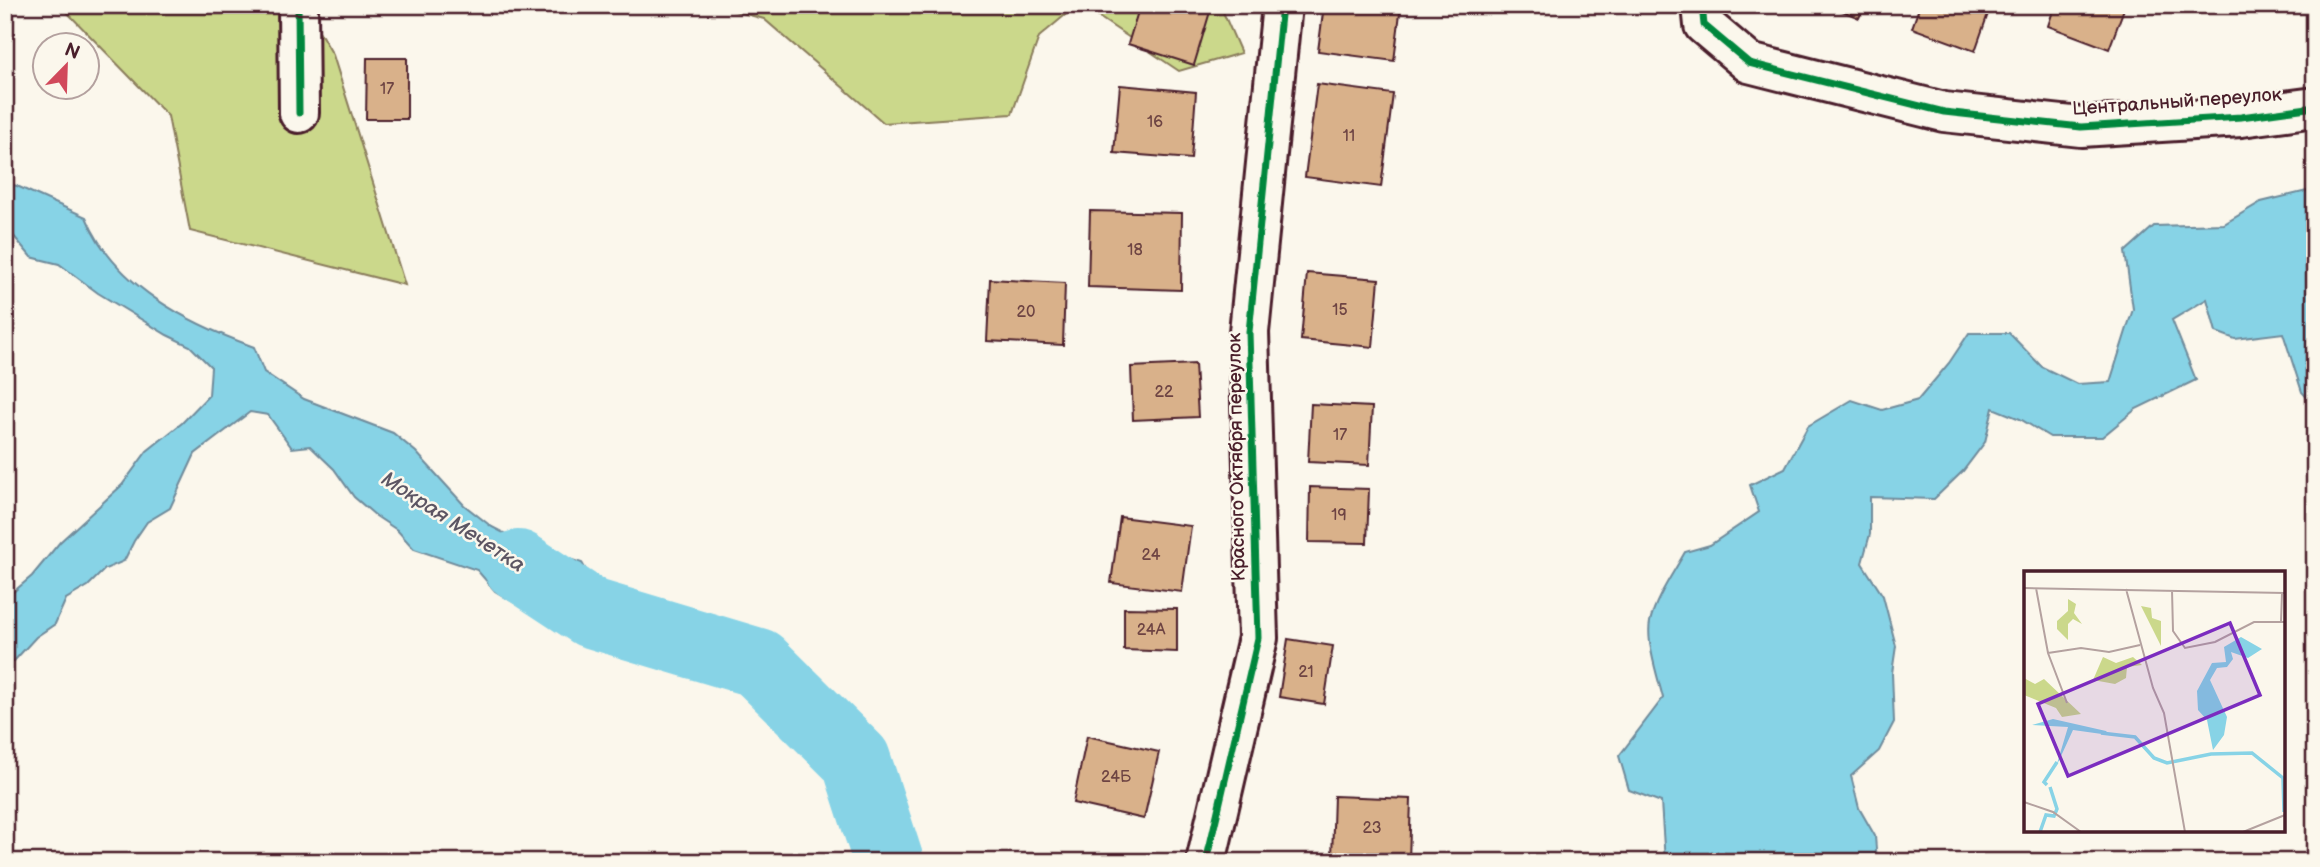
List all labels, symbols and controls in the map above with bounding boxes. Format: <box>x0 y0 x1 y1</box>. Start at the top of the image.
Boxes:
north arrow <box>32 32 102 102</box>
text: N <box>61 38 83 65</box>
house number: 17 <box>380 80 394 99</box>
street label: Центральный переулок <box>2072 83 2282 121</box>
house number: 16 <box>1147 113 1163 132</box>
house number: 11 <box>1343 127 1355 146</box>
house number: 18 <box>1127 241 1143 260</box>
house number: 15 <box>1332 301 1348 320</box>
house number: 20 <box>1017 303 1035 322</box>
street label: Красного Октября переулок <box>1223 333 1251 581</box>
house number: 22 <box>1155 383 1174 402</box>
house number: 17 <box>1333 426 1347 445</box>
water label: Мокрая Мечетка <box>376 466 530 578</box>
house number: 19 <box>1331 506 1347 525</box>
house number: 24 <box>1142 546 1161 565</box>
inset map <box>2024 571 2285 832</box>
house number: 24А <box>1137 621 1166 640</box>
house number: 21 <box>1298 663 1314 682</box>
house number: 24Б <box>1101 768 1132 787</box>
house number: 23 <box>1363 819 1382 838</box>

